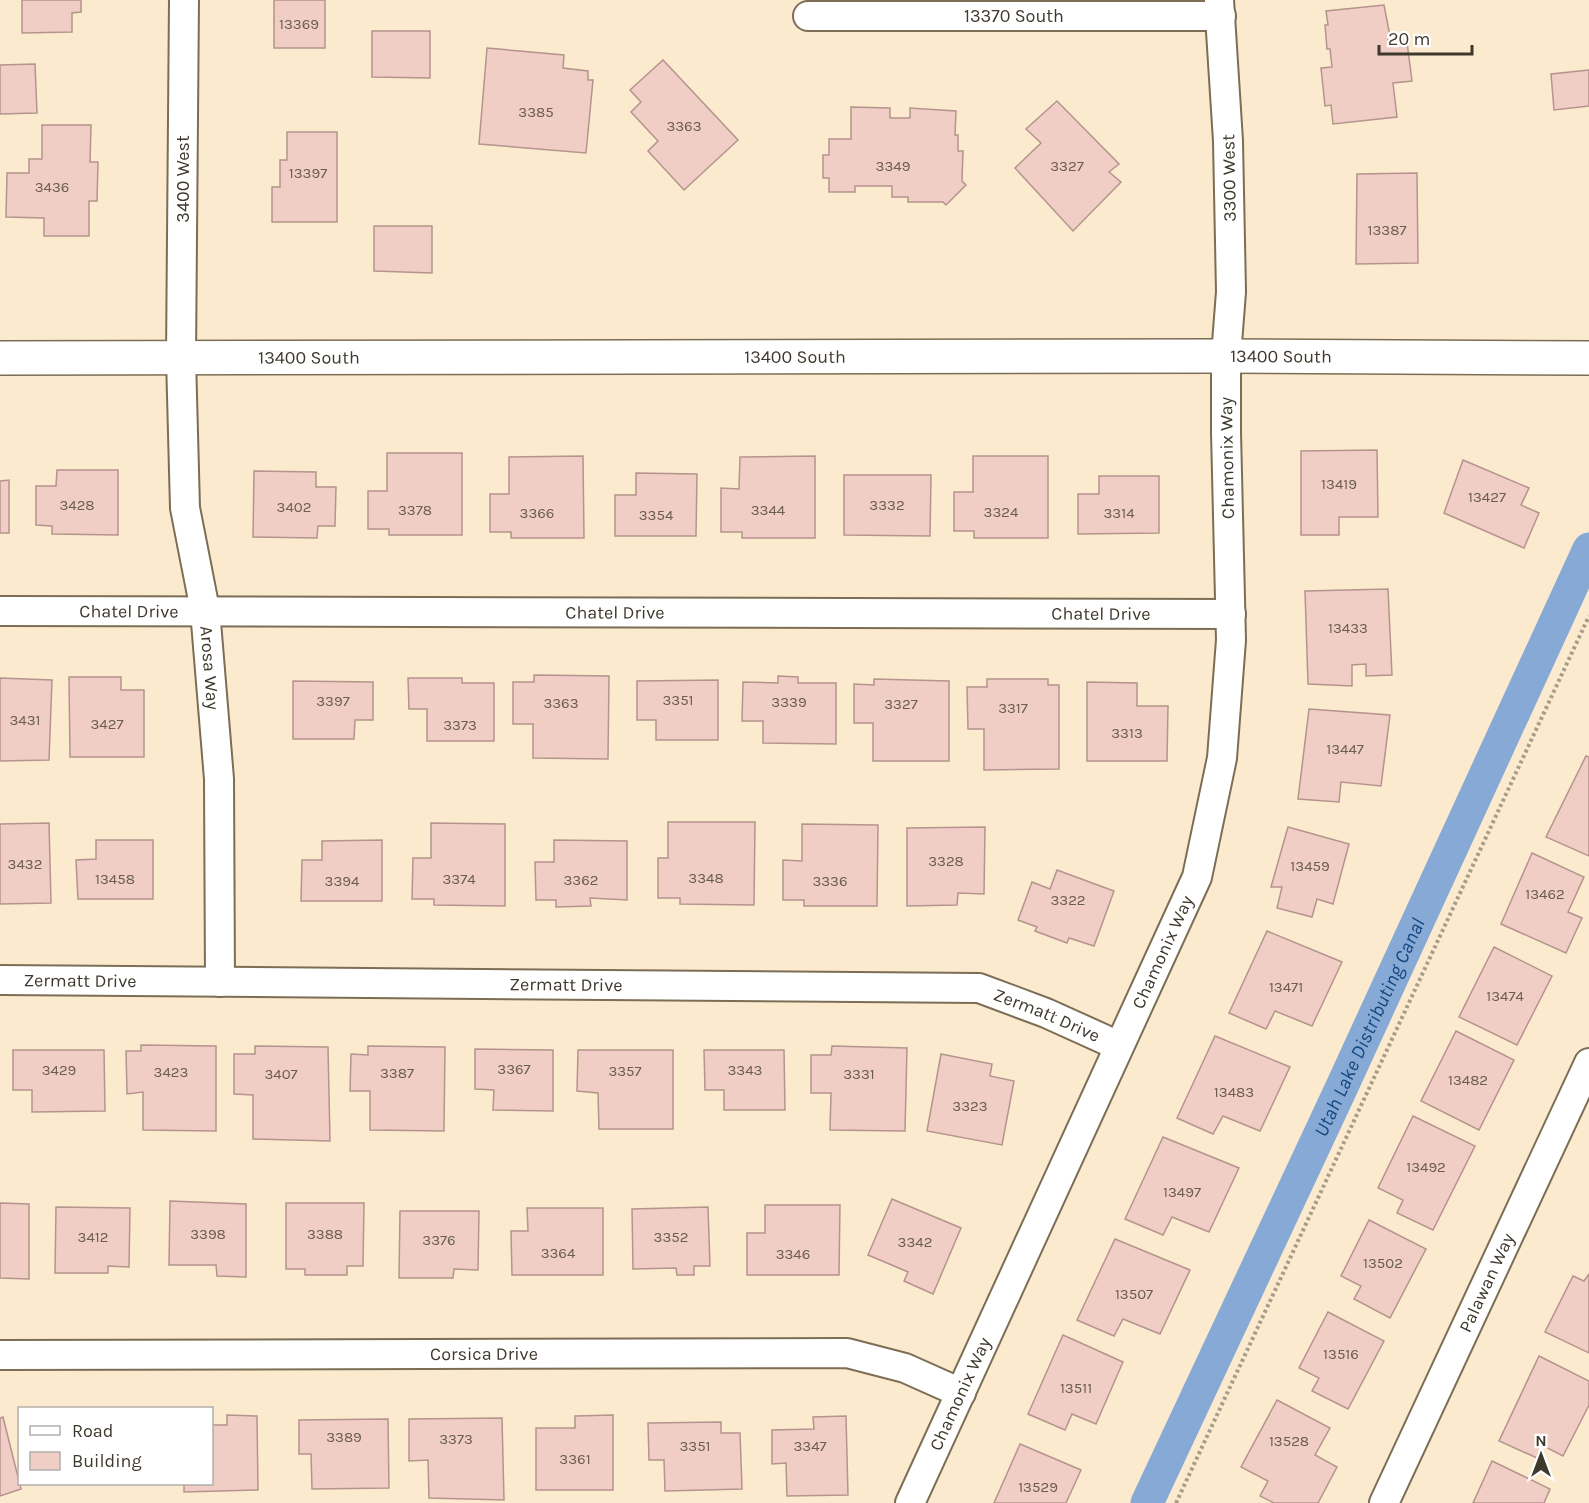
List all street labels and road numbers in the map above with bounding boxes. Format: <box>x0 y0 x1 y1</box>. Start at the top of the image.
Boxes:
street label: 13370 South <box>964 5 1064 27</box>
street label: 3300 West <box>1217 134 1241 222</box>
street label: 3400 West <box>172 135 194 223</box>
street label: 13400 South <box>1230 345 1332 368</box>
street label: 13400 South <box>258 346 360 369</box>
street label: 13400 South <box>744 346 846 368</box>
street label: Chamonix Way <box>1215 396 1239 519</box>
street label: Chatel Drive <box>79 600 179 622</box>
street label: Chatel Drive <box>565 601 665 624</box>
street label: Chatel Drive <box>1051 603 1151 625</box>
street label: Arosa Way <box>195 625 224 711</box>
street label: Chamonix Way <box>1127 891 1198 1012</box>
street label: Zermatt Drive <box>23 969 137 992</box>
street label: Zermatt Drive <box>509 973 623 996</box>
street label: Zermatt Drive <box>991 983 1103 1047</box>
street label: Palawan Way <box>1454 1229 1519 1336</box>
street label: Chamonix Way <box>925 1333 996 1454</box>
street label: Corsica Drive <box>430 1343 538 1365</box>

